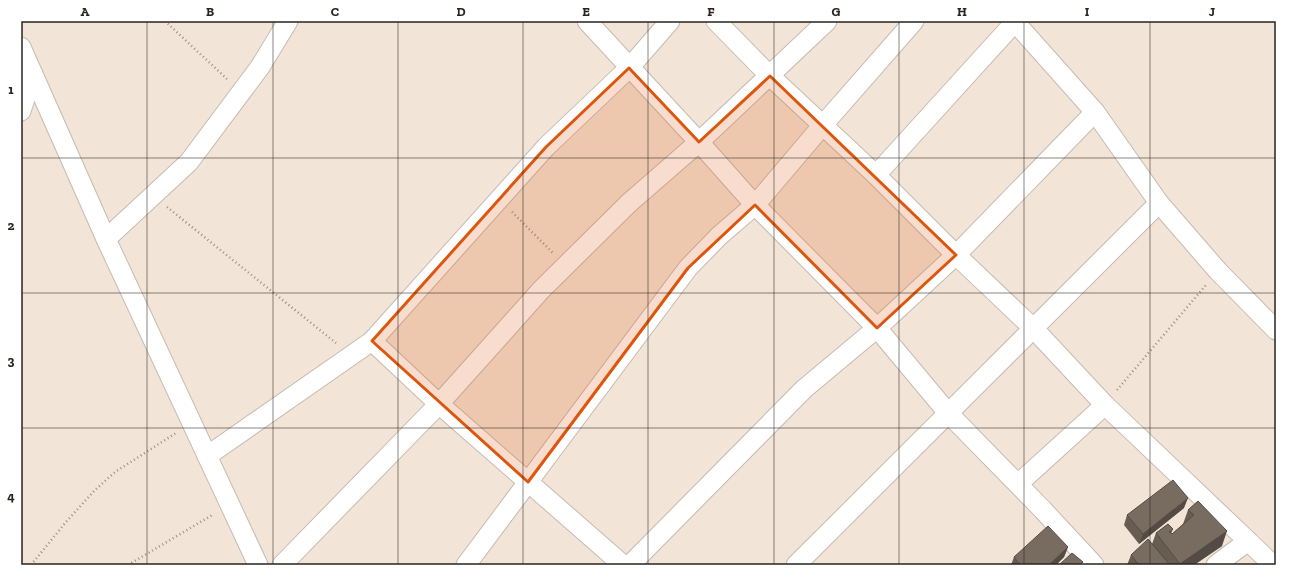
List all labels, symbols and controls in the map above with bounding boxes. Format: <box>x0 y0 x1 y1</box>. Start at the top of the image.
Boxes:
text: A <box>81 4 90 19</box>
text: B <box>206 4 214 19</box>
text: C <box>331 4 339 19</box>
text: D <box>456 4 466 19</box>
text: E <box>582 4 590 19</box>
text: F <box>707 4 715 19</box>
text: G <box>832 4 841 19</box>
text: H <box>957 4 967 19</box>
text: I <box>1085 4 1090 19</box>
text: J <box>1209 4 1215 19</box>
text: 1 <box>8 82 14 97</box>
text: 2 <box>8 218 15 233</box>
text: 3 <box>8 353 15 368</box>
text: 4 <box>7 489 15 504</box>

